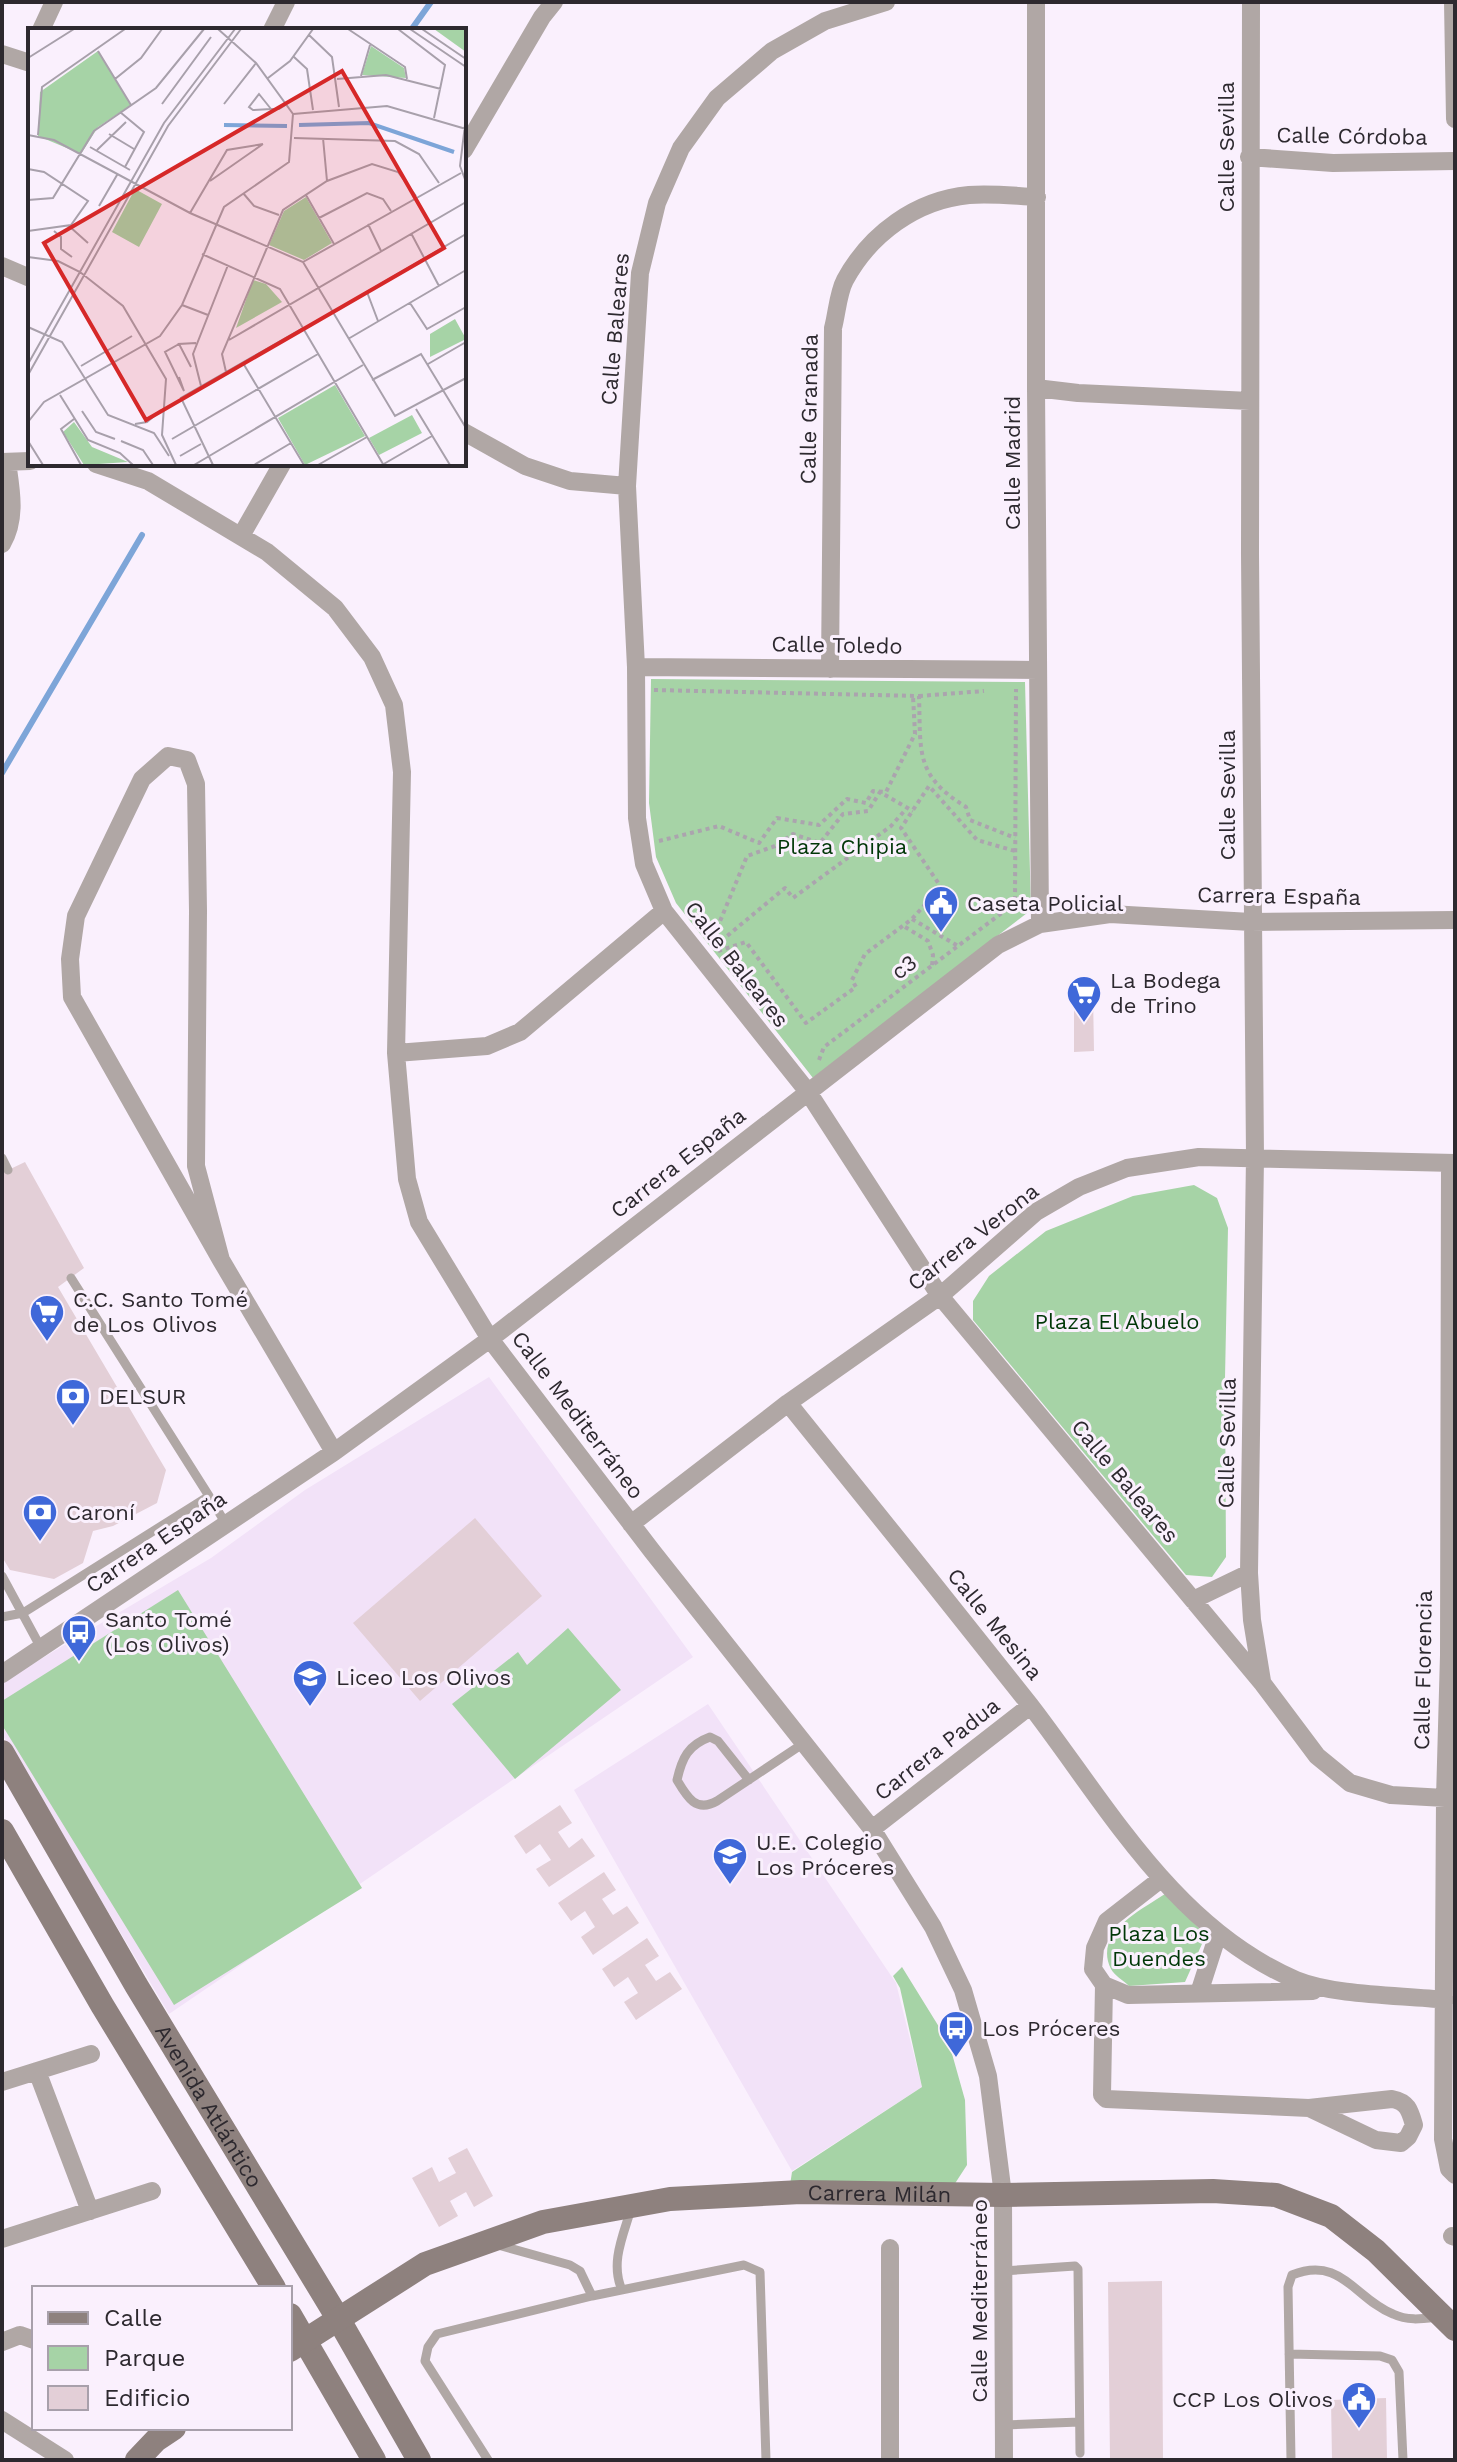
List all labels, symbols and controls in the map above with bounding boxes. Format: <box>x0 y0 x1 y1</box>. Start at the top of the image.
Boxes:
inset map <box>28 28 466 466</box>
street label: Calle Sevilla <box>1214 82 1239 212</box>
street label: Calle Córdoba <box>1276 122 1428 150</box>
street label: Calle Baleares <box>596 252 634 406</box>
street label: Calle Granada <box>795 334 823 484</box>
street label: Calle Madrid <box>1000 396 1025 530</box>
street label: Calle Toledo <box>771 631 903 659</box>
street label: Calle Sevilla <box>1215 730 1240 860</box>
park label: Plaza Chipia <box>777 834 907 859</box>
street label: Carrera España <box>1197 882 1361 910</box>
public building icon: Caseta Policial <box>922 884 960 934</box>
place label: Caseta Policial <box>967 891 1124 916</box>
street label: Calle Baleares <box>680 896 794 1032</box>
street label: c3 <box>886 949 922 985</box>
place label: La Bodega de Trino <box>1110 968 1221 1018</box>
supermarket icon: La Bodega de Trino <box>1065 974 1103 1024</box>
street label: Carrera España <box>606 1103 750 1223</box>
street label: Carrera Verona <box>903 1178 1043 1296</box>
place label: C.C. Santo Tomé de Los Olivos <box>73 1287 248 1337</box>
supermarket icon: C.C. Santo Tomé de Los Olivos <box>28 1293 66 1343</box>
park label: Plaza El Abuelo <box>1035 1309 1199 1334</box>
street label: Calle Mediterráneo <box>507 1326 649 1504</box>
bank icon: DELSUR <box>54 1377 92 1427</box>
street label: Calle Sevilla <box>1213 1377 1241 1509</box>
place label: DELSUR <box>99 1384 186 1409</box>
street label: Calle Baleares <box>1066 1414 1184 1548</box>
street label: Carrera España <box>81 1486 231 1598</box>
bank icon: Caroní <box>21 1493 59 1543</box>
place label: Caroní <box>66 1500 135 1525</box>
street label: Calle Mesina <box>942 1563 1048 1685</box>
street label: Calle Florencia <box>1409 1590 1437 1750</box>
place label: Santo Tomé (Los Olivos) <box>105 1607 232 1657</box>
bus stop icon: Santo Tomé (Los Olivos) <box>60 1613 98 1663</box>
school or university icon: Liceo Los Olivos <box>291 1658 329 1708</box>
place label: Liceo Los Olivos <box>336 1665 511 1690</box>
street label: Carrera Padua <box>870 1692 1004 1806</box>
place label: U.E. Colegio Los Próceres <box>756 1830 894 1880</box>
school or university icon: U.E. Colegio Los Próceres <box>711 1836 749 1886</box>
park label: Plaza Los Duendes <box>1108 1921 1210 1971</box>
bus stop icon: Los Próceres <box>937 2009 975 2059</box>
place label: Los Próceres <box>982 2016 1120 2041</box>
street label: Avenida Atlántico <box>150 2020 268 2192</box>
street label: Carrera Milán <box>808 2180 951 2207</box>
street label: Calle Mediterráneo <box>967 2199 992 2403</box>
legend <box>32 2286 292 2430</box>
text: Calle <box>104 2304 163 2332</box>
text: Parque <box>104 2344 185 2372</box>
public building icon: CCP Los Olivos <box>1340 2380 1378 2430</box>
text: Edificio <box>104 2384 190 2412</box>
place label: CCP Los Olivos <box>1172 2387 1333 2412</box>

